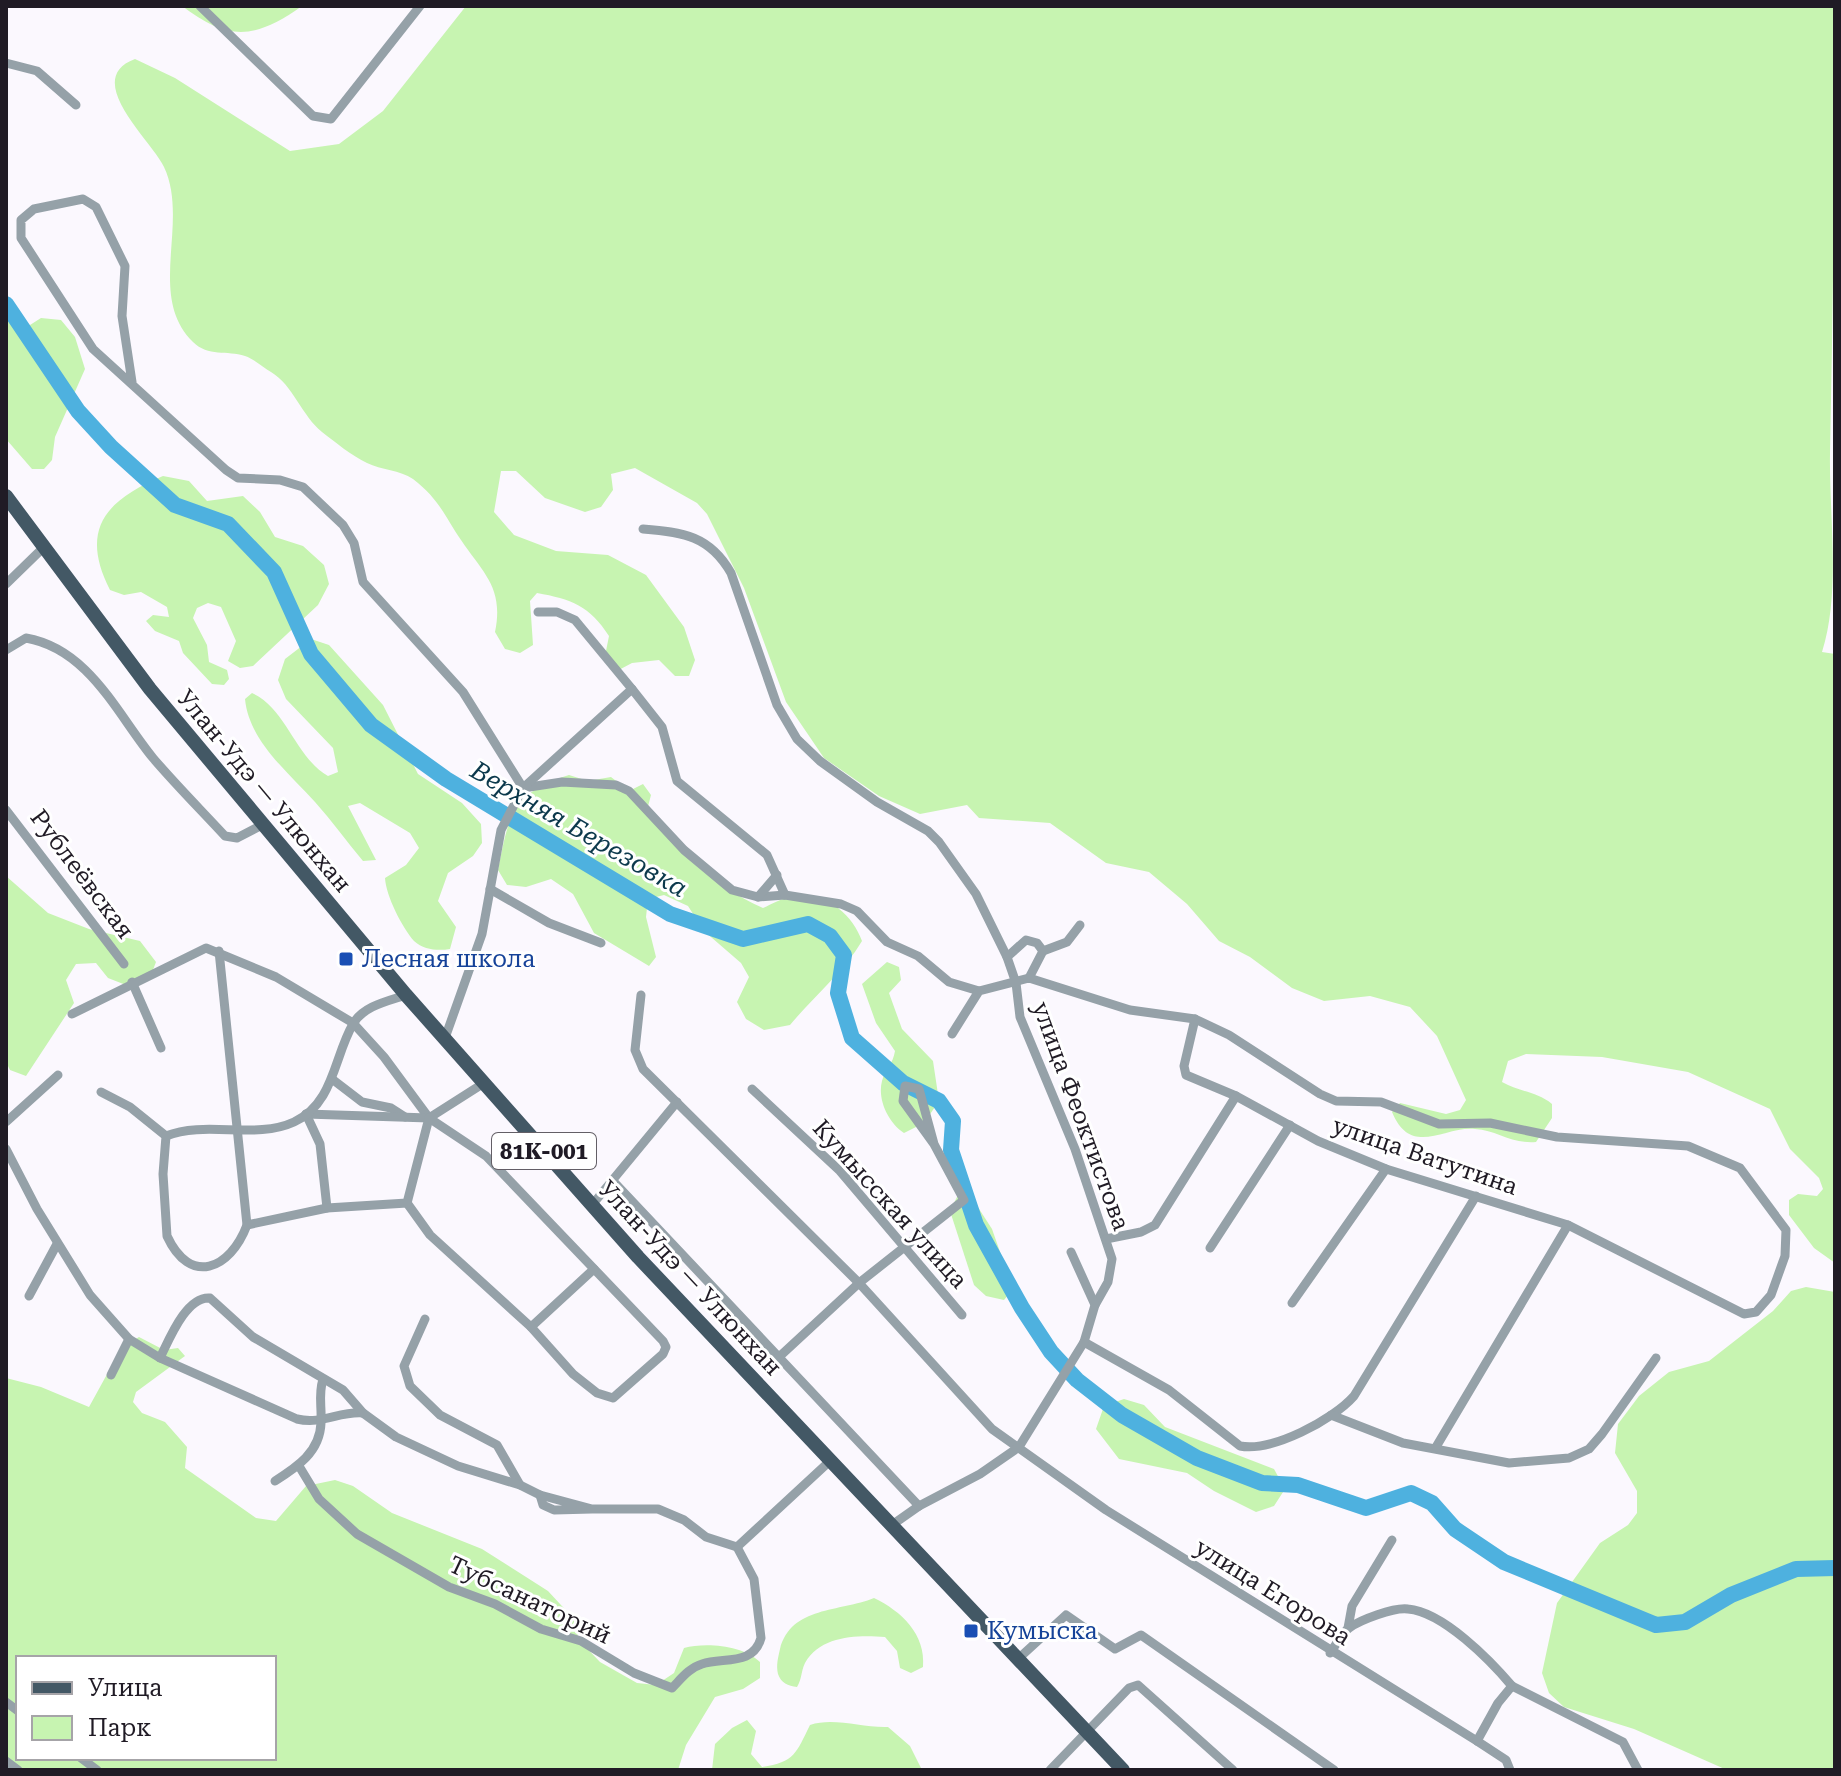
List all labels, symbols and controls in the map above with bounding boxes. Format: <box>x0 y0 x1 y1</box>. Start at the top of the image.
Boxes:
street label: Улан-Удэ — Улюнхан <box>171 684 357 898</box>
water label: Верхняя Березовка <box>465 754 692 903</box>
street label: Рублеёвская <box>24 804 140 944</box>
place label: Лесная школа <box>362 945 535 973</box>
marker: Лесная школа <box>337 950 355 968</box>
street label: улица Феоктистова <box>1027 998 1135 1234</box>
street label: улица Ватутина <box>1329 1111 1521 1201</box>
street label: Кумысская улица <box>807 1114 973 1294</box>
road number: 81К-001 <box>492 1133 596 1169</box>
street label: Улан-Удэ — Улюнхан <box>593 1175 787 1381</box>
street label: улица Егорова <box>1190 1533 1356 1651</box>
street label: Тубсанаторий <box>445 1550 615 1650</box>
place label: Кумыска <box>987 1617 1097 1645</box>
marker: Кумыска <box>962 1622 980 1640</box>
legend <box>16 1656 276 1760</box>
text: Улица <box>88 1674 162 1702</box>
text: Парк <box>88 1714 151 1742</box>

